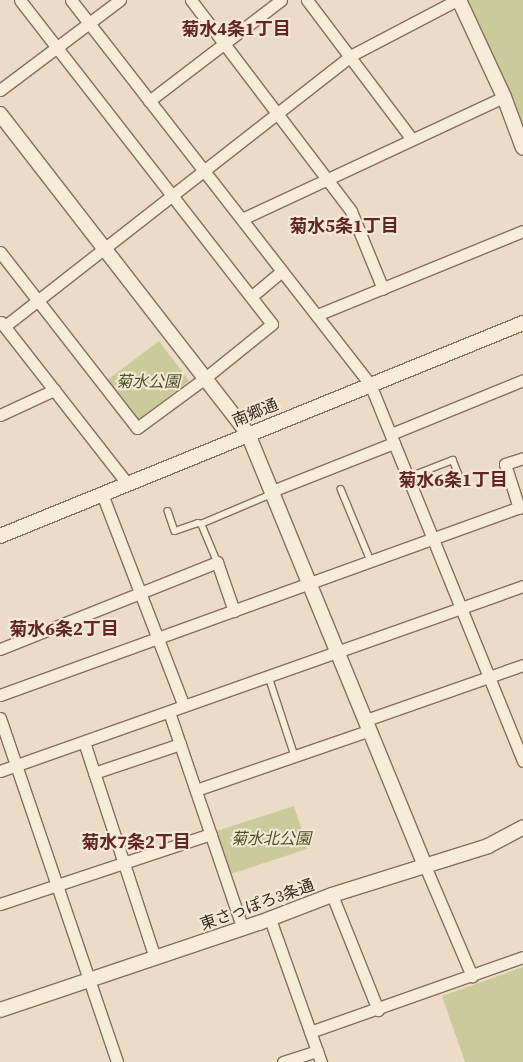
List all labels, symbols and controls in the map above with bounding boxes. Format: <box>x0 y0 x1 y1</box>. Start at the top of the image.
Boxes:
district label: 菊水4条1丁目 <box>181 18 291 40</box>
district label: 菊水5条1丁目 <box>289 215 399 237</box>
park label: 菊水公園 <box>116 371 180 391</box>
street label: 南郷通 <box>229 394 281 430</box>
district label: 菊水6条1丁目 <box>398 469 508 491</box>
district label: 菊水6条2丁目 <box>9 618 119 640</box>
park label: 菊水北公園 <box>231 828 311 848</box>
district label: 菊水7条2丁目 <box>81 831 191 853</box>
street label: 東さっぽろ3条通 <box>197 874 317 934</box>

